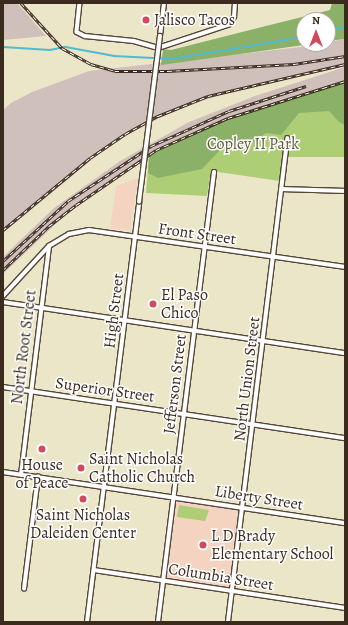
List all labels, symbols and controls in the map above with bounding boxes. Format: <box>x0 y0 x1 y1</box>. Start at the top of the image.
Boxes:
place label: Jalisco Tacos <box>154 10 235 30</box>
north arrow <box>296 12 336 52</box>
text: N <box>312 13 320 28</box>
marker: Jalisco Tacos <box>141 15 151 25</box>
park label: Copley II Park <box>207 134 299 154</box>
street label: Front Street <box>157 219 237 249</box>
street label: High Street <box>100 272 128 350</box>
place label: El Paso Chico <box>161 285 208 323</box>
street label: North Root Street <box>7 289 41 405</box>
marker: El Paso Chico <box>148 299 158 309</box>
street label: North Union Street <box>230 316 264 442</box>
street label: Jefferson Street <box>159 333 191 435</box>
street label: Superior Street <box>54 374 156 406</box>
marker: House of Peace <box>37 444 47 454</box>
place label: Saint Nicholas Catholic Church <box>89 449 195 487</box>
place label: House of Peace <box>16 455 68 493</box>
marker: Saint Nicholas Catholic Church <box>76 463 86 473</box>
street label: Liberty Street <box>214 482 304 514</box>
marker: Saint Nicholas Daleiden Center <box>78 494 88 504</box>
place label: Saint Nicholas Daleiden Center <box>30 505 136 543</box>
place label: L D Brady Elementary School <box>211 526 334 564</box>
marker: L D Brady Elementary School <box>198 540 208 550</box>
street label: Columbia Street <box>167 559 275 595</box>

